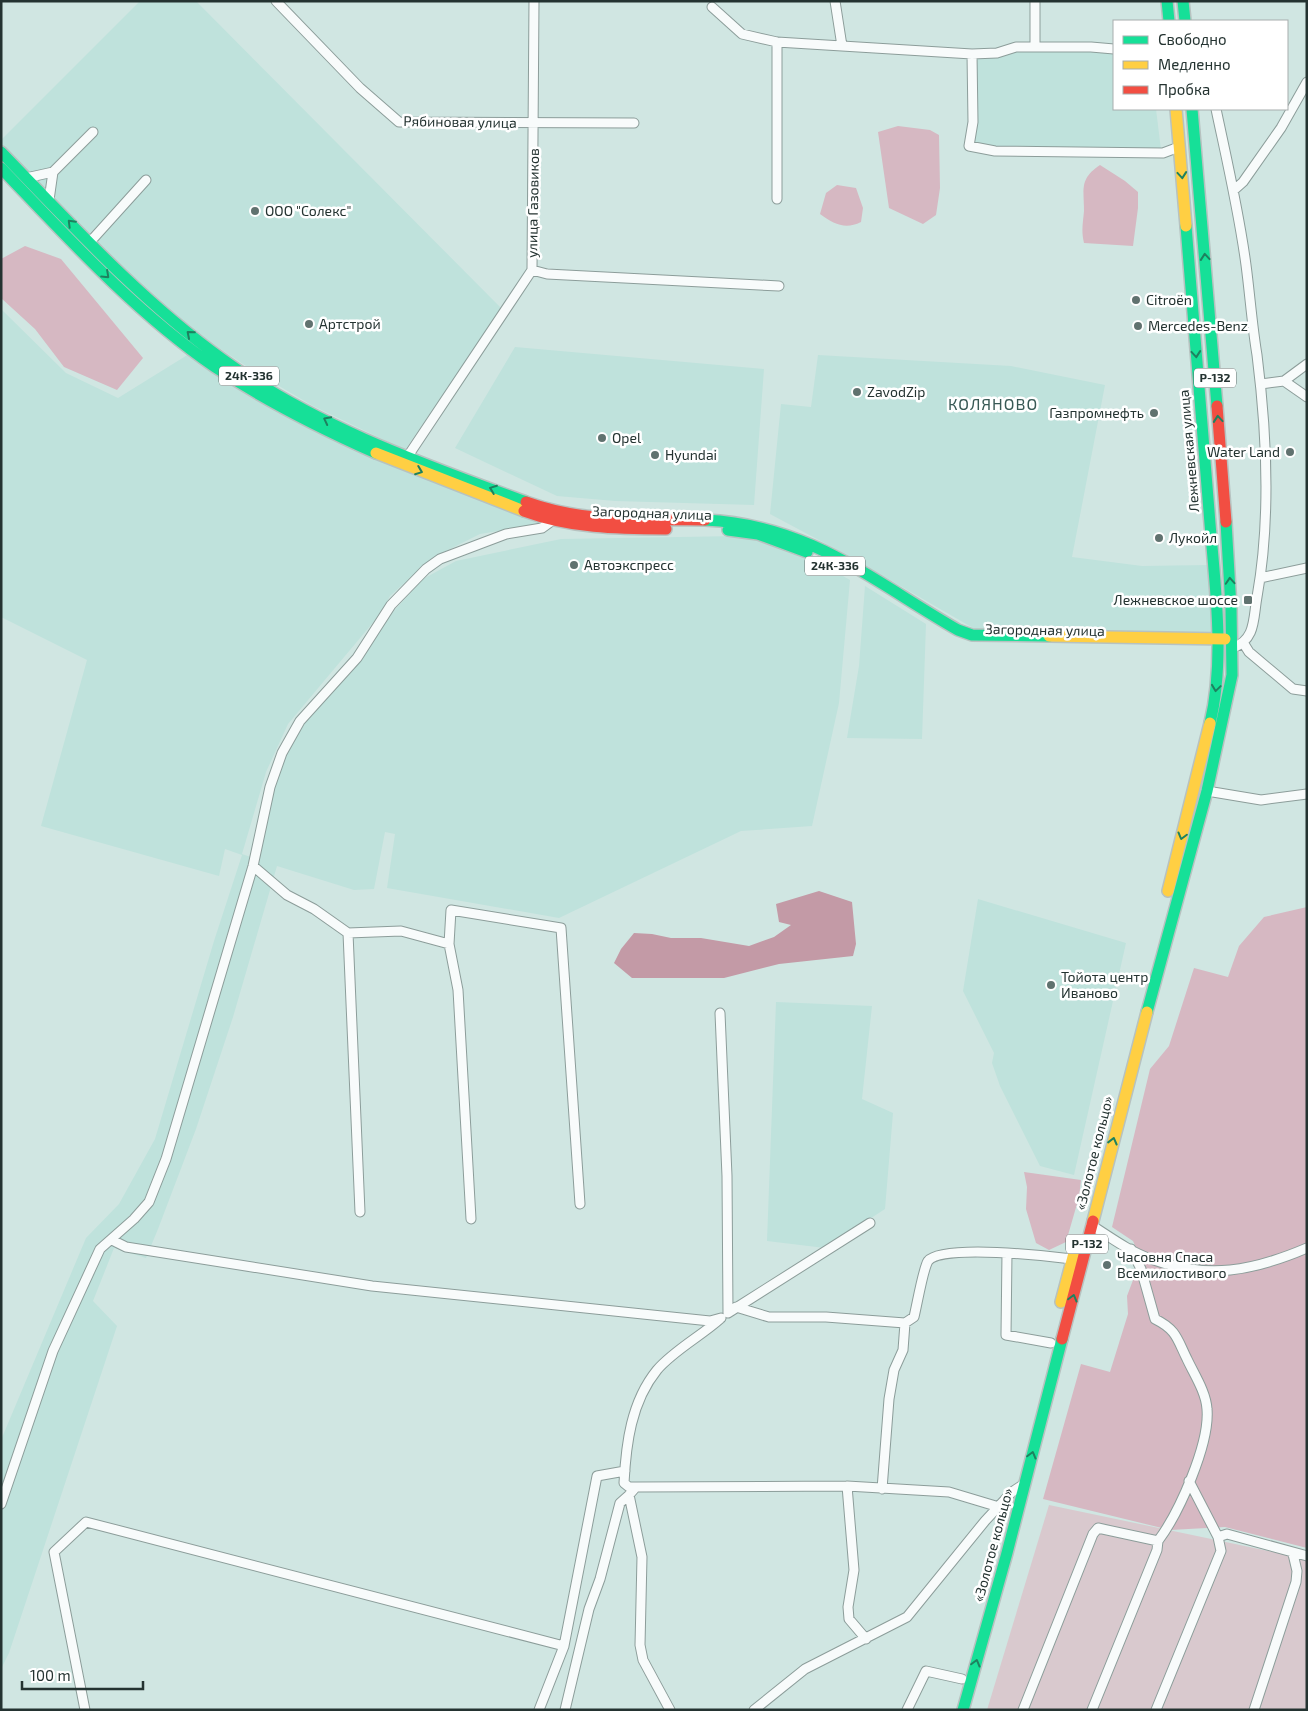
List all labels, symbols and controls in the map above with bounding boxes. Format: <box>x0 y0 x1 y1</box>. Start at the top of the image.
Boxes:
legend <box>1113 20 1288 110</box>
text: Свободно <box>1158 30 1227 48</box>
text: Медленно <box>1158 55 1231 73</box>
text: Пробка <box>1158 80 1210 98</box>
street label: Рябиновая улица <box>403 112 517 131</box>
street label: улица Газовиков <box>523 148 542 258</box>
one-way arrow <box>1176 171 1187 179</box>
place label: ООО "Солекс" <box>265 202 351 219</box>
marker: ООО "Солекс" <box>249 205 261 217</box>
one-way arrow <box>68 219 77 228</box>
one-way arrow <box>1200 253 1211 261</box>
one-way arrow <box>101 269 110 278</box>
place label: Citroën <box>1146 291 1192 308</box>
marker: Citroën <box>1130 294 1142 306</box>
place label: Артстрой <box>319 315 381 332</box>
place label: Mercedes-Benz <box>1148 317 1248 334</box>
marker: Артстрой <box>303 318 315 330</box>
marker: Mercedes-Benz <box>1132 320 1144 332</box>
one-way arrow <box>186 331 195 340</box>
one-way arrow <box>1191 350 1202 358</box>
road number: 24К-336 <box>219 366 279 386</box>
road number: Р-132 <box>1194 368 1236 388</box>
place label: ZavodZip <box>867 383 925 400</box>
marker: ZavodZip <box>851 386 863 398</box>
street label: Лежневская улица <box>1175 389 1202 513</box>
district label: КОЛЯНОВО <box>948 394 1038 413</box>
place label: Газпромнефть <box>1049 404 1144 421</box>
marker: Газпромнефть <box>1148 407 1160 419</box>
one-way arrow <box>1213 415 1224 423</box>
one-way arrow <box>323 416 332 426</box>
place label: Opel <box>612 429 642 446</box>
marker: Opel <box>596 432 608 444</box>
place label: Water Land <box>1207 443 1280 460</box>
place label: Hyundai <box>665 446 717 463</box>
marker: Water Land <box>1284 446 1296 458</box>
marker: Hyundai <box>649 449 661 461</box>
one-way arrow <box>415 465 423 475</box>
one-way arrow <box>489 485 498 495</box>
street label: Загородная улица <box>592 502 712 523</box>
place label: Лукойл <box>1169 529 1217 546</box>
marker: Лукойл <box>1153 532 1165 544</box>
place label: Автоэкспресс <box>584 556 674 573</box>
road number: 24К-336 <box>805 556 865 576</box>
marker: Автоэкспресс <box>568 559 580 571</box>
one-way arrow <box>1224 577 1235 585</box>
place label: Лежневское шоссе <box>1114 591 1238 608</box>
marker: Лежневское шоссе <box>1242 594 1254 606</box>
street label: Загородная улица <box>985 620 1105 639</box>
one-way arrow <box>1212 684 1222 692</box>
one-way arrow <box>1178 831 1188 839</box>
place label: Тойота центр Иваново <box>1061 968 1148 1001</box>
marker: Тойота центр Иваново <box>1045 979 1057 991</box>
street label: «Золотое кольцо» <box>1071 1094 1116 1212</box>
one-way arrow <box>1107 1136 1118 1145</box>
road number: Р-132 <box>1066 1234 1108 1254</box>
place label: Часовня Спаса Всемилостивого <box>1117 1248 1227 1281</box>
marker: Часовня Спаса Всемилостивого <box>1101 1259 1113 1271</box>
one-way arrow <box>1067 1294 1078 1303</box>
one-way arrow <box>1026 1452 1036 1460</box>
street label: «Золотое кольцо» <box>969 1486 1016 1604</box>
scale bar <box>22 1658 144 1690</box>
one-way arrow <box>971 1659 981 1668</box>
text: 100 m <box>30 1666 71 1684</box>

